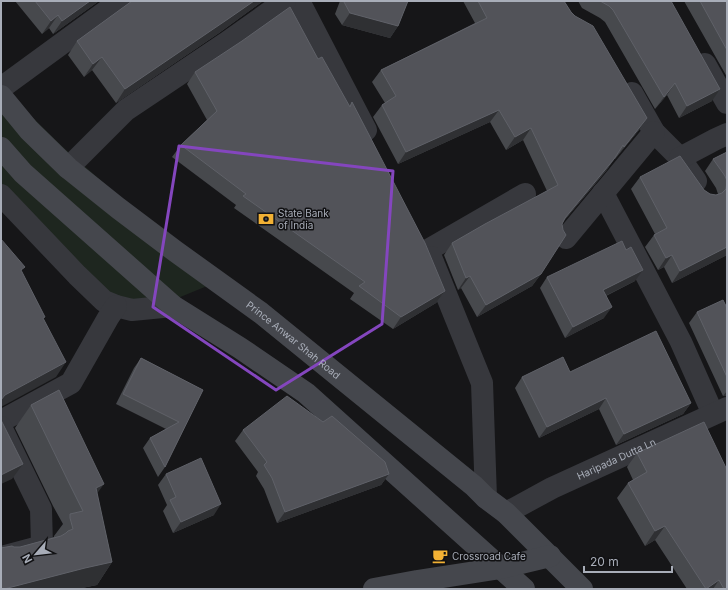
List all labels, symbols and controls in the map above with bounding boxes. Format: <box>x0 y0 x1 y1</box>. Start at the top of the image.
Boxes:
place label: State Bank of India <box>278 207 329 231</box>
bank icon: State Bank of India <box>257 210 275 228</box>
street label: Prince Anwar Shah Road <box>244 298 343 381</box>
street label: Haripada Dutta Ln <box>575 435 658 482</box>
north arrow <box>16 534 56 574</box>
cafe icon: Crossroad Cafe <box>431 547 449 565</box>
scale bar <box>584 548 672 574</box>
place label: Crossroad Cafe <box>452 550 526 562</box>
text: N <box>19 552 35 566</box>
text: 20 m <box>590 554 619 569</box>

